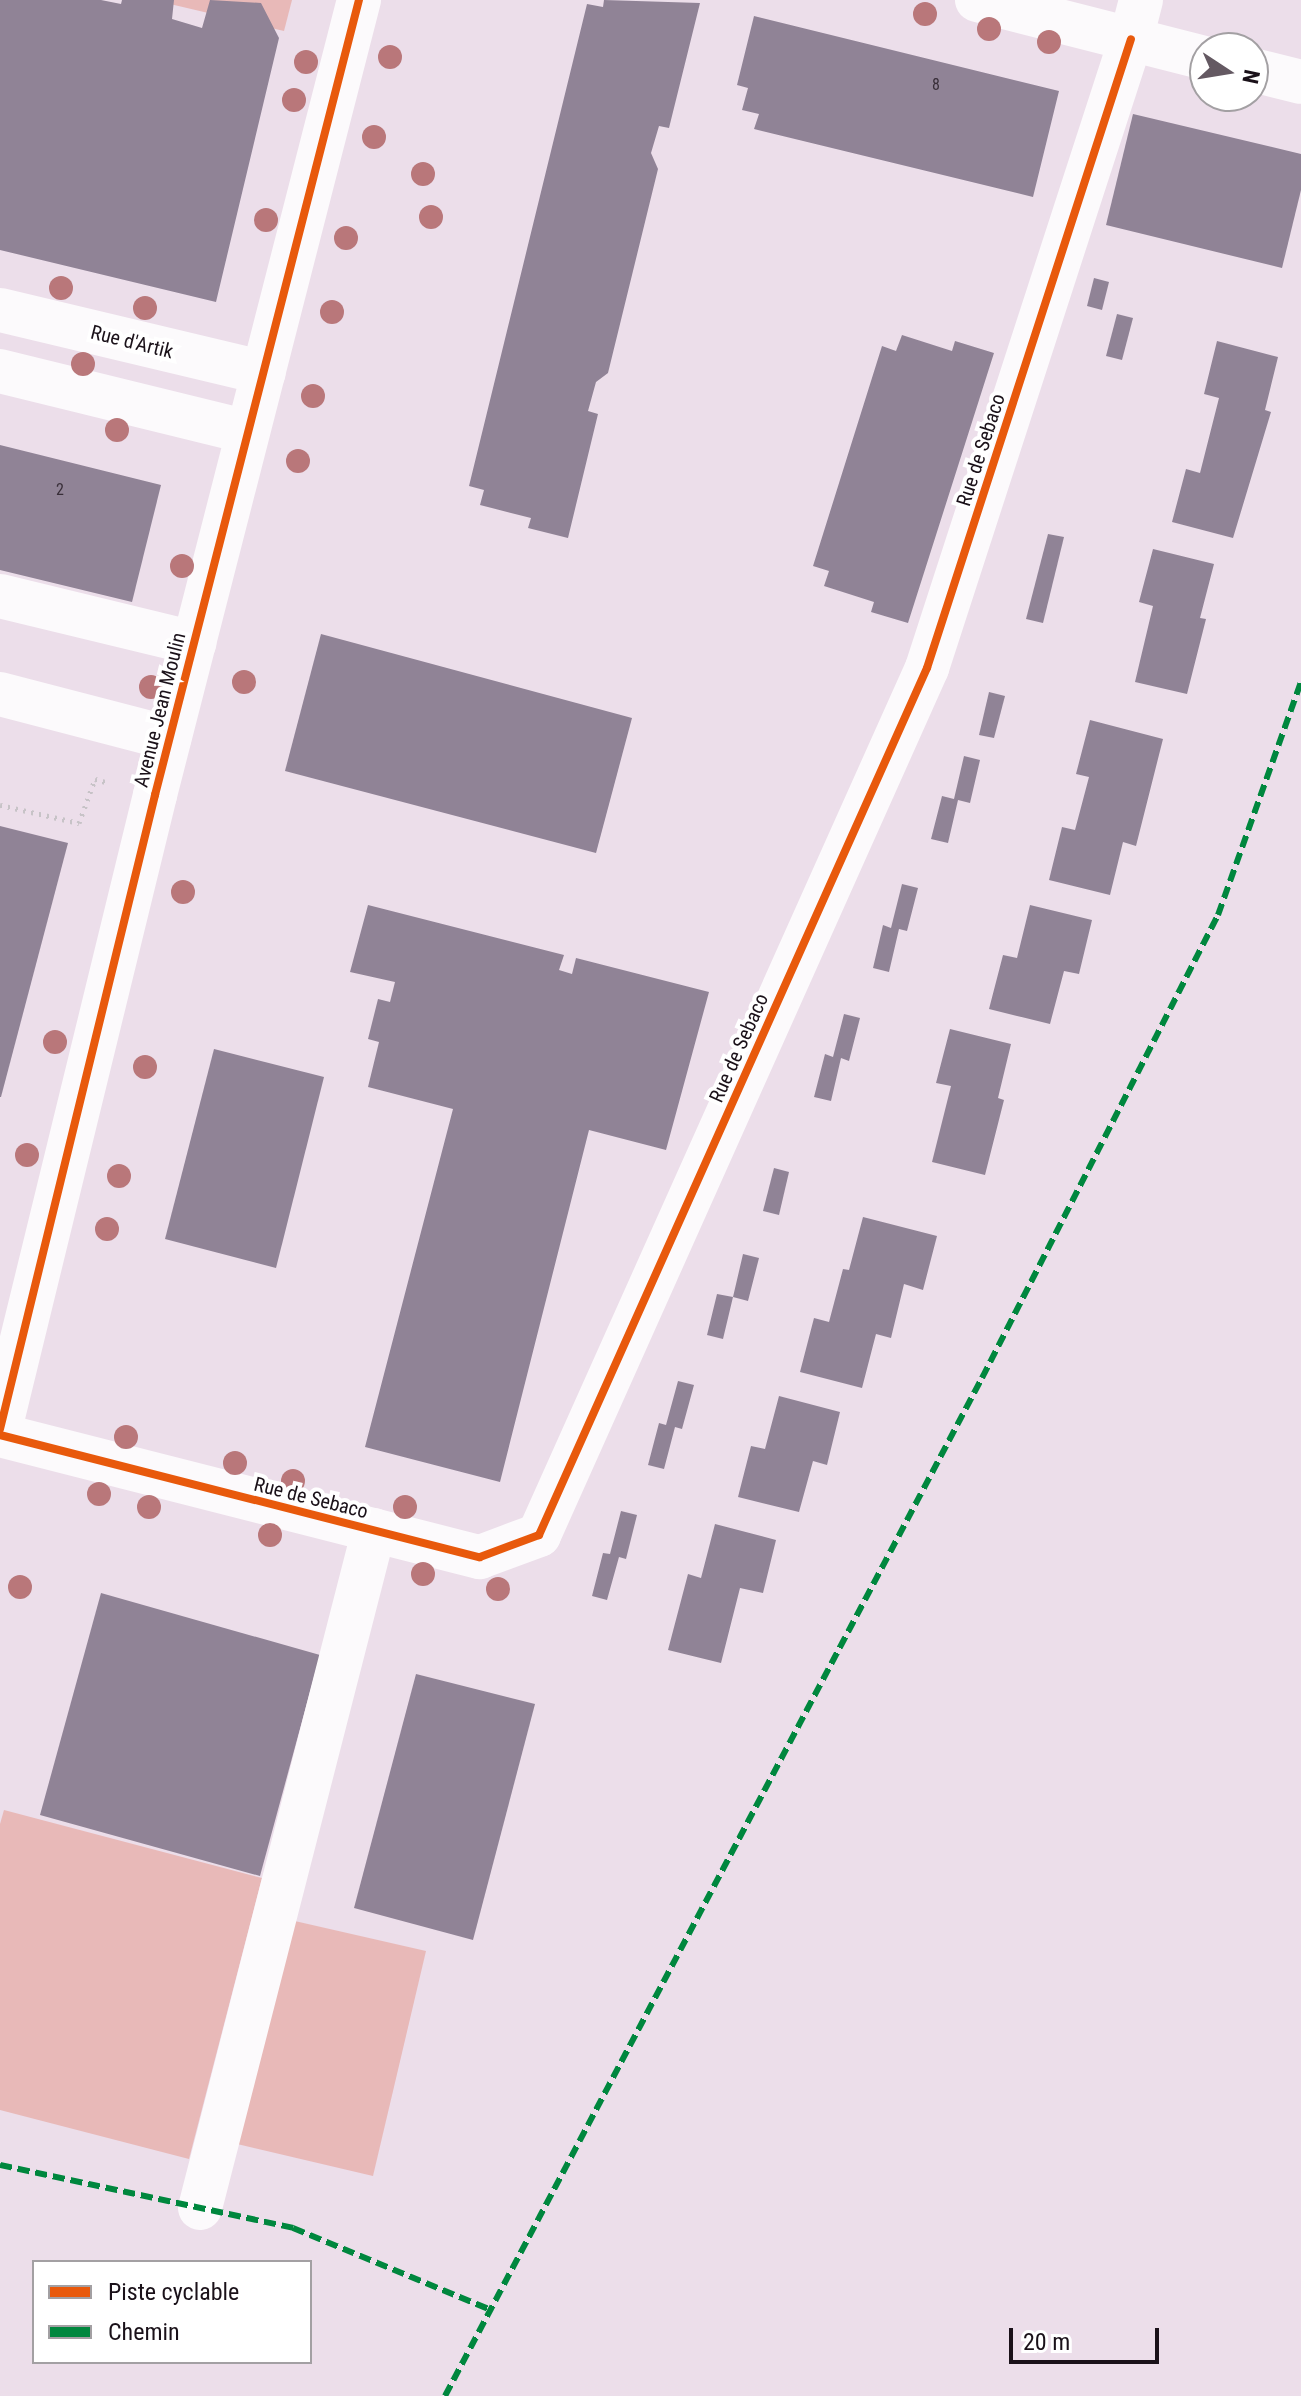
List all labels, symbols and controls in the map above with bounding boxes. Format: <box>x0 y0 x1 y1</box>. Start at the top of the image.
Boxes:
north arrow <box>1189 32 1269 112</box>
text: N <box>1237 67 1265 86</box>
house number: 8 <box>932 75 940 95</box>
street label: Rue d'Artik <box>88 320 176 364</box>
street label: Rue de Sebaco <box>952 391 1010 509</box>
house number: 2 <box>56 480 64 500</box>
street label: Avenue Jean Moulin <box>129 630 191 790</box>
street label: Rue de Sebaco <box>704 990 774 1106</box>
street label: Rue de Sebaco <box>252 1472 370 1524</box>
legend <box>32 2260 312 2364</box>
text: Piste cyclable <box>108 2278 239 2306</box>
scale bar <box>1013 2312 1163 2362</box>
text: Chemin <box>108 2318 180 2346</box>
text: 20 m <box>1023 2328 1070 2356</box>

